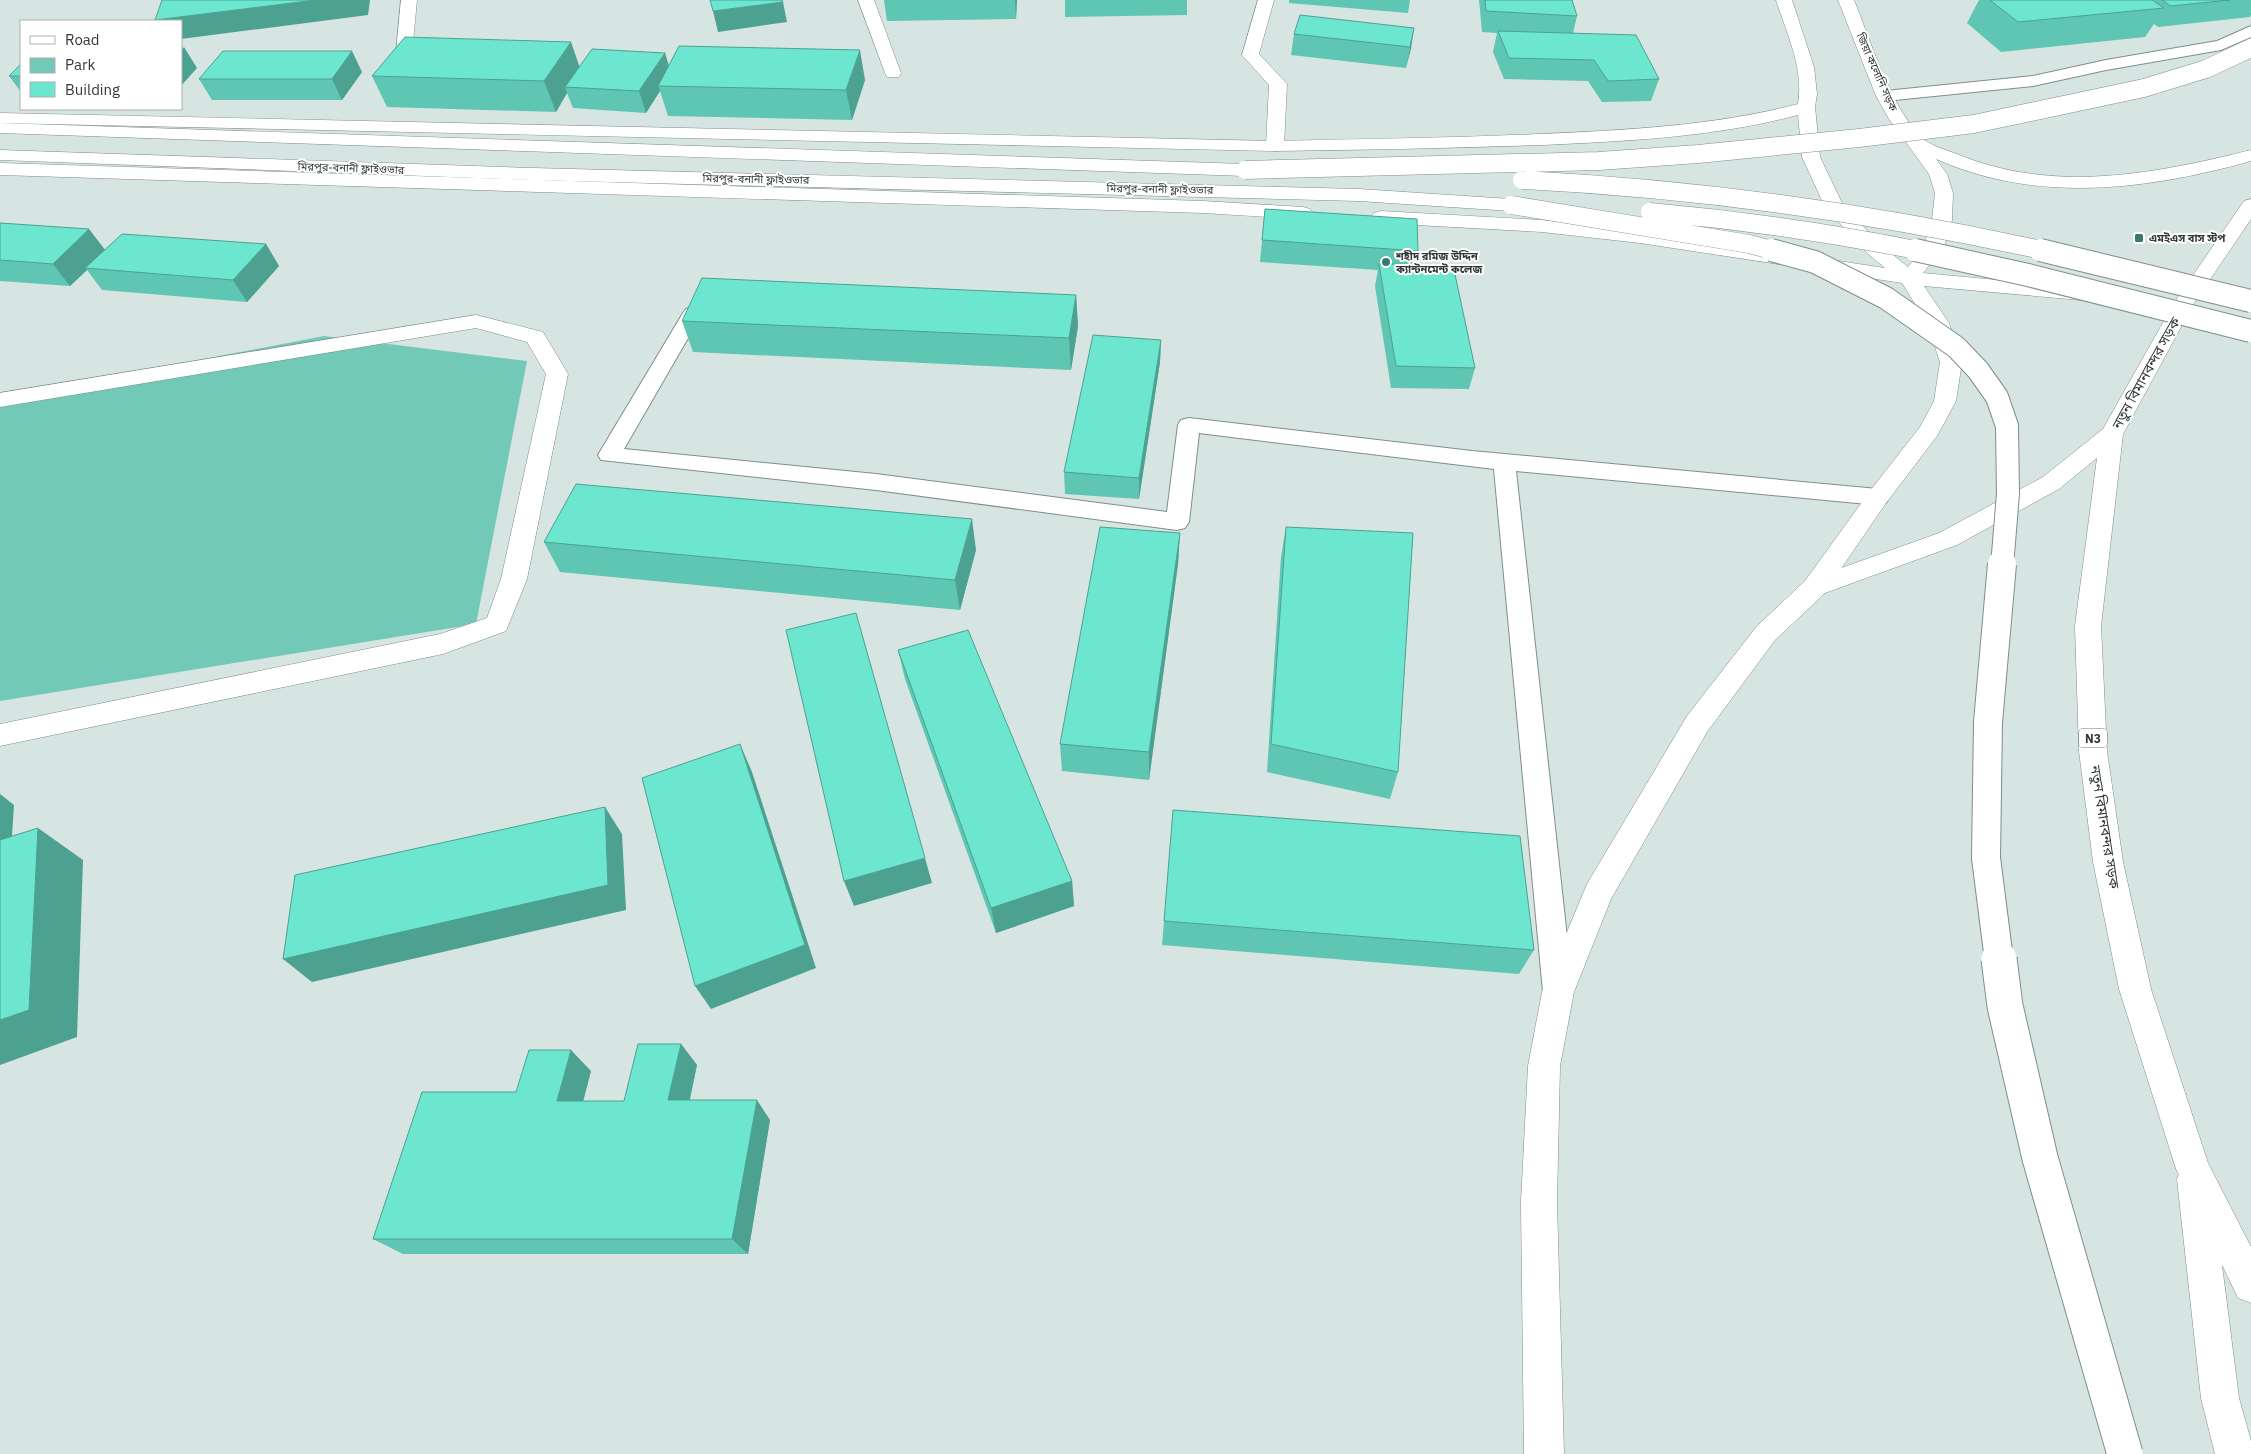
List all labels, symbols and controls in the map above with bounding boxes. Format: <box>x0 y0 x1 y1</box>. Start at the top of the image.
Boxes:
legend <box>20 20 182 110</box>
text: Road <box>65 30 100 49</box>
street label: জিয়া কলোনি সড়ক <box>1853 30 1901 113</box>
text: Park <box>65 55 95 74</box>
text: Building <box>65 80 120 99</box>
street label: মিরপুর-বনানী ফ্লাইওভার <box>296 159 405 177</box>
street label: মিরপুর-বনানী ফ্লাইওভার <box>702 171 810 187</box>
street label: মিরপুর-বনানী ফ্লাইওভার <box>1106 181 1214 197</box>
place label: এমইএস বাস স্টপ <box>2149 231 2226 245</box>
marker: এমইএস বাস স্টপ <box>2133 232 2145 244</box>
place label: শহীদ রমিজ উদ্দিন ক্যান্টনমেন্ট কলেজ <box>1395 249 1483 276</box>
marker: শহীদ রমিজ উদ্দিন ক্যান্টনমেন্ট কলেজ <box>1380 256 1392 268</box>
street label: নতুন বিমানবন্দর সড়ক <box>2107 313 2185 433</box>
road number: N3 <box>2079 728 2107 748</box>
street label: নতুন বিমানবন্দর সড়ক <box>2086 763 2124 891</box>

